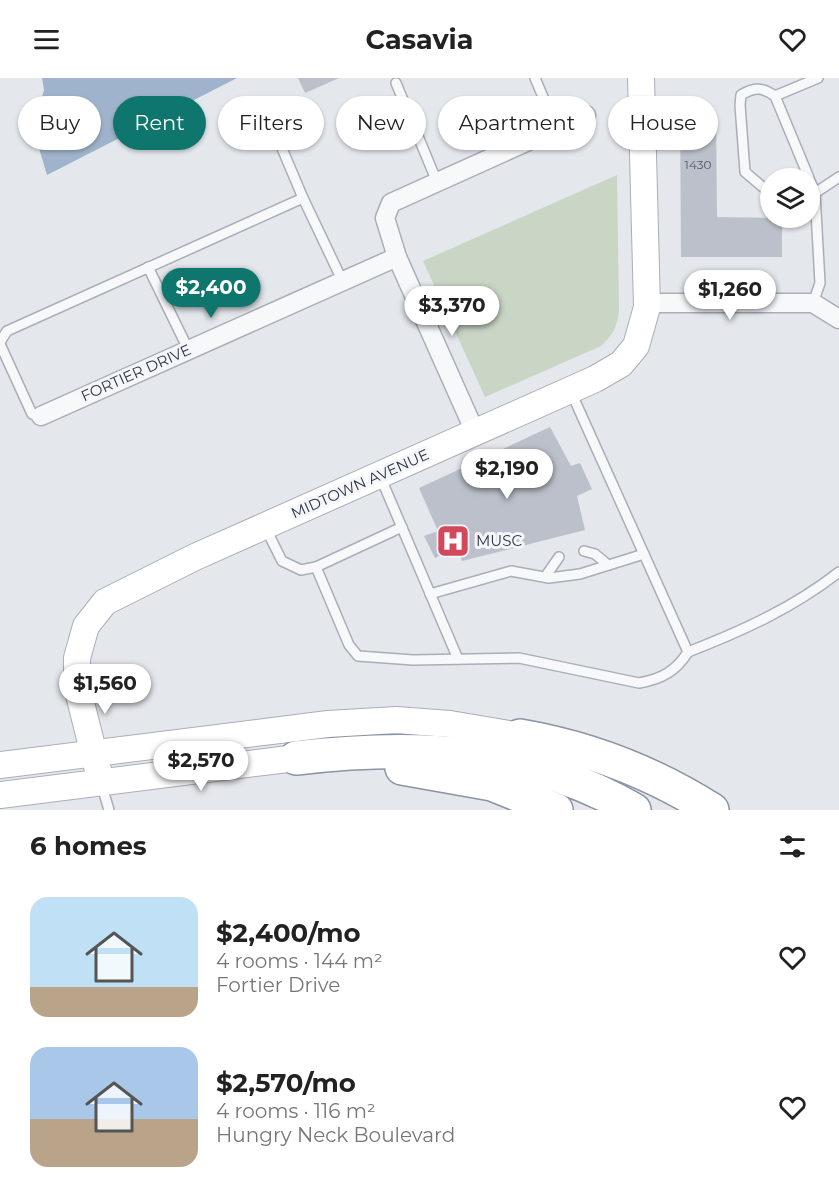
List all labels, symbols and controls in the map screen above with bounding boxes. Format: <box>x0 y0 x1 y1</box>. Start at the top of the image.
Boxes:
icon: menu <box>30 23 63 56</box>
text: Casavia <box>366 23 473 56</box>
icon: heart <box>776 23 809 56</box>
chip: Buy <box>18 96 101 150</box>
chip: Rent <box>113 96 206 150</box>
chip: Filters <box>218 96 324 150</box>
chip: New <box>336 96 426 150</box>
chip: Apartment <box>438 96 596 150</box>
chip: House <box>608 96 718 150</box>
house number: 1430 <box>685 157 711 172</box>
map controls <box>760 168 820 228</box>
button: layers <box>760 168 820 228</box>
pin: $2,400 <box>162 268 260 319</box>
pin: $1,260 <box>681 270 779 321</box>
text: $2,400 <box>176 275 246 299</box>
text: $1,260 <box>698 277 762 301</box>
pin: $3,370 <box>403 286 501 337</box>
text: $3,370 <box>418 293 486 317</box>
street label: FORTIER DRIVE <box>78 340 194 405</box>
street label: MIDTOWN AVENUE <box>288 445 432 523</box>
pin: $2,190 <box>458 449 556 500</box>
text: $2,190 <box>475 456 539 480</box>
hospital icon: MUSC <box>435 523 471 559</box>
place label: MUSC <box>476 531 522 550</box>
pin: $1,560 <box>56 664 154 715</box>
text: $1,560 <box>73 671 137 695</box>
pin: $2,570 <box>152 741 250 792</box>
text: $2,570 <box>167 748 235 772</box>
text: 6 homes <box>30 830 147 862</box>
icon: filters <box>776 830 809 863</box>
text: $2,400/mo <box>216 917 361 949</box>
icon: home <box>78 921 150 993</box>
icon: heart <box>776 941 809 974</box>
text: 4 rooms · 144 m² <box>216 949 383 973</box>
text: Fortier Drive <box>216 973 340 997</box>
text: $2,570/mo <box>216 1067 356 1099</box>
icon: home <box>78 1071 150 1143</box>
icon: heart <box>776 1091 809 1124</box>
text: 4 rooms · 116 m² <box>216 1099 376 1123</box>
text: Hungry Neck Boulevard <box>216 1123 455 1147</box>

